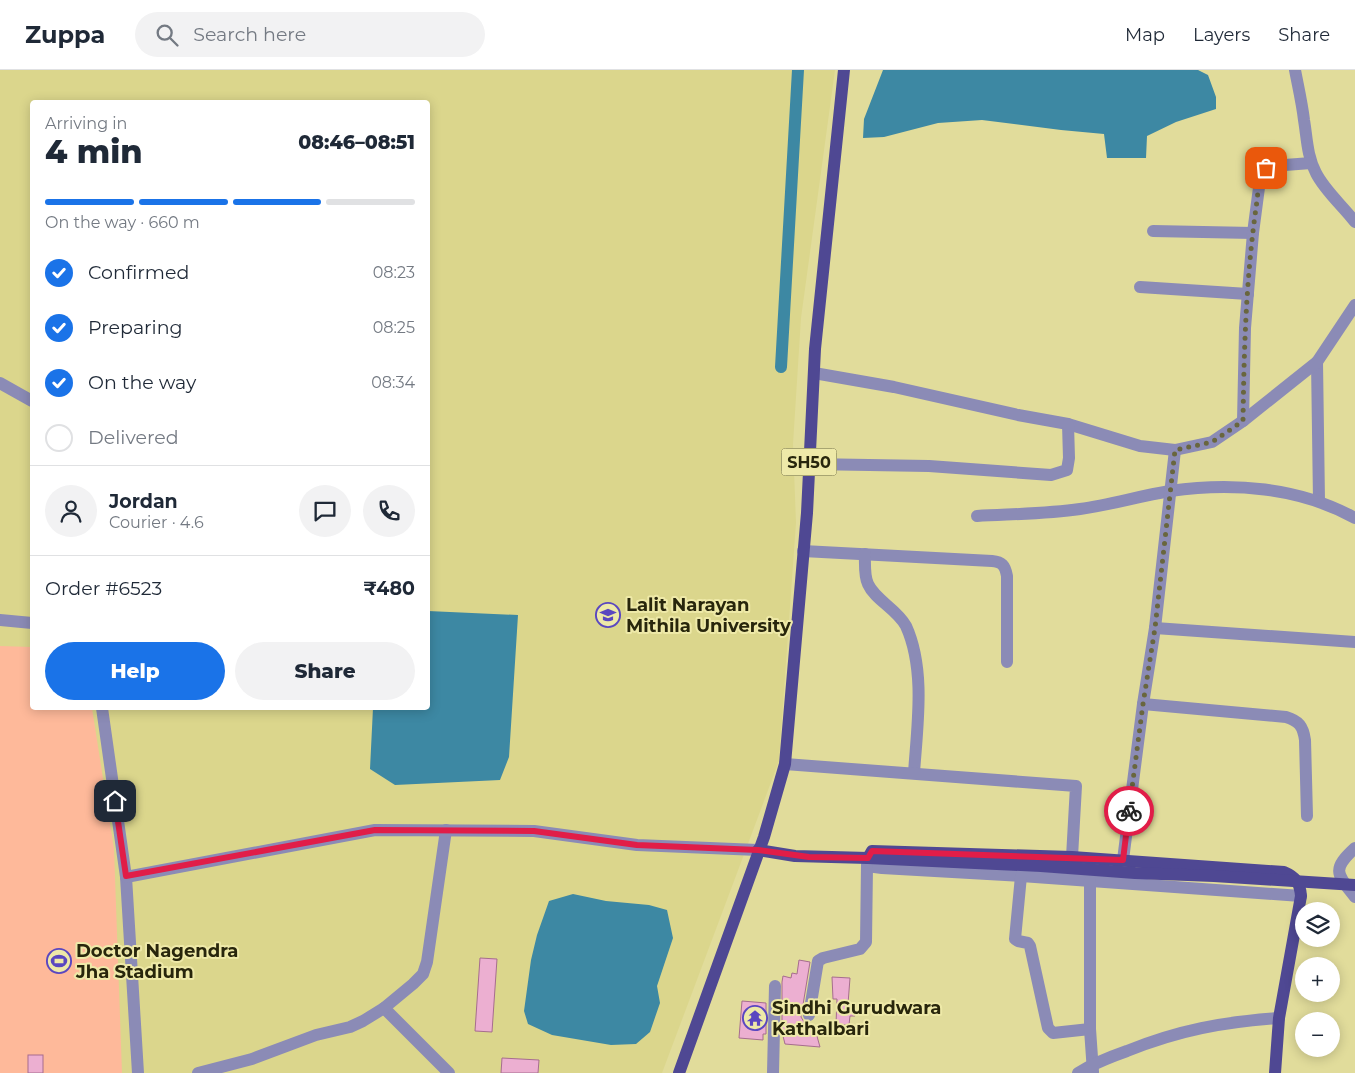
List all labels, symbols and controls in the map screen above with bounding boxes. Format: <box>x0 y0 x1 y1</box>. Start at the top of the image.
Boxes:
search box <box>135 12 485 57</box>
text: Zuppa <box>25 20 105 49</box>
icon: search <box>153 21 181 49</box>
text: Search here <box>193 23 306 46</box>
text: Map <box>1125 24 1165 46</box>
text: Layers <box>1193 24 1250 46</box>
text: Share <box>1278 24 1330 46</box>
text: Arriving in <box>45 114 127 133</box>
text: 08:46–08:51 <box>298 131 415 154</box>
text: 4 min <box>45 132 142 171</box>
pin <box>1245 147 1287 189</box>
icon: bag <box>1252 154 1280 182</box>
text: On the way · 660 m <box>45 213 200 232</box>
icon: check <box>45 259 73 287</box>
text: Confirmed <box>88 261 189 284</box>
text: 08:23 <box>373 263 415 282</box>
icon: check <box>45 314 73 342</box>
text: Preparing <box>88 316 183 339</box>
text: 08:25 <box>373 318 415 337</box>
icon: check <box>45 369 73 397</box>
text: On the way <box>88 371 196 394</box>
text: 08:34 <box>371 373 415 392</box>
text: Delivered <box>88 426 179 449</box>
road number: SH50 <box>782 448 836 476</box>
button: person <box>45 485 97 537</box>
button: chat <box>299 485 351 537</box>
button: phone <box>363 485 415 537</box>
text: Jordan <box>109 490 178 513</box>
text: Courier · 4.6 <box>109 513 204 532</box>
text: Order #6523 <box>45 577 162 600</box>
text: ₹480 <box>363 577 415 600</box>
place label: Lalit Narayan Mithila University <box>626 594 791 637</box>
school or university icon: Lalit Narayan Mithila University <box>595 602 621 628</box>
button: Help <box>45 642 225 700</box>
button: Share <box>235 642 415 700</box>
pin <box>94 780 136 822</box>
courier <box>1104 786 1154 836</box>
icon: home <box>101 787 129 815</box>
icon: bike <box>1115 797 1143 825</box>
map controls <box>1295 902 1340 1057</box>
button: layers <box>1295 902 1340 947</box>
place label: Doctor Nagendra Jha Stadium <box>75 940 238 983</box>
sports icon: Doctor Nagendra Jha Stadium <box>46 948 72 974</box>
button: + <box>1295 957 1340 1002</box>
place label: Sindhi Gurudwara Kathalbari <box>772 997 941 1040</box>
temple icon: Sindhi Gurudwara Kathalbari <box>742 1005 768 1031</box>
button: − <box>1295 1012 1340 1057</box>

